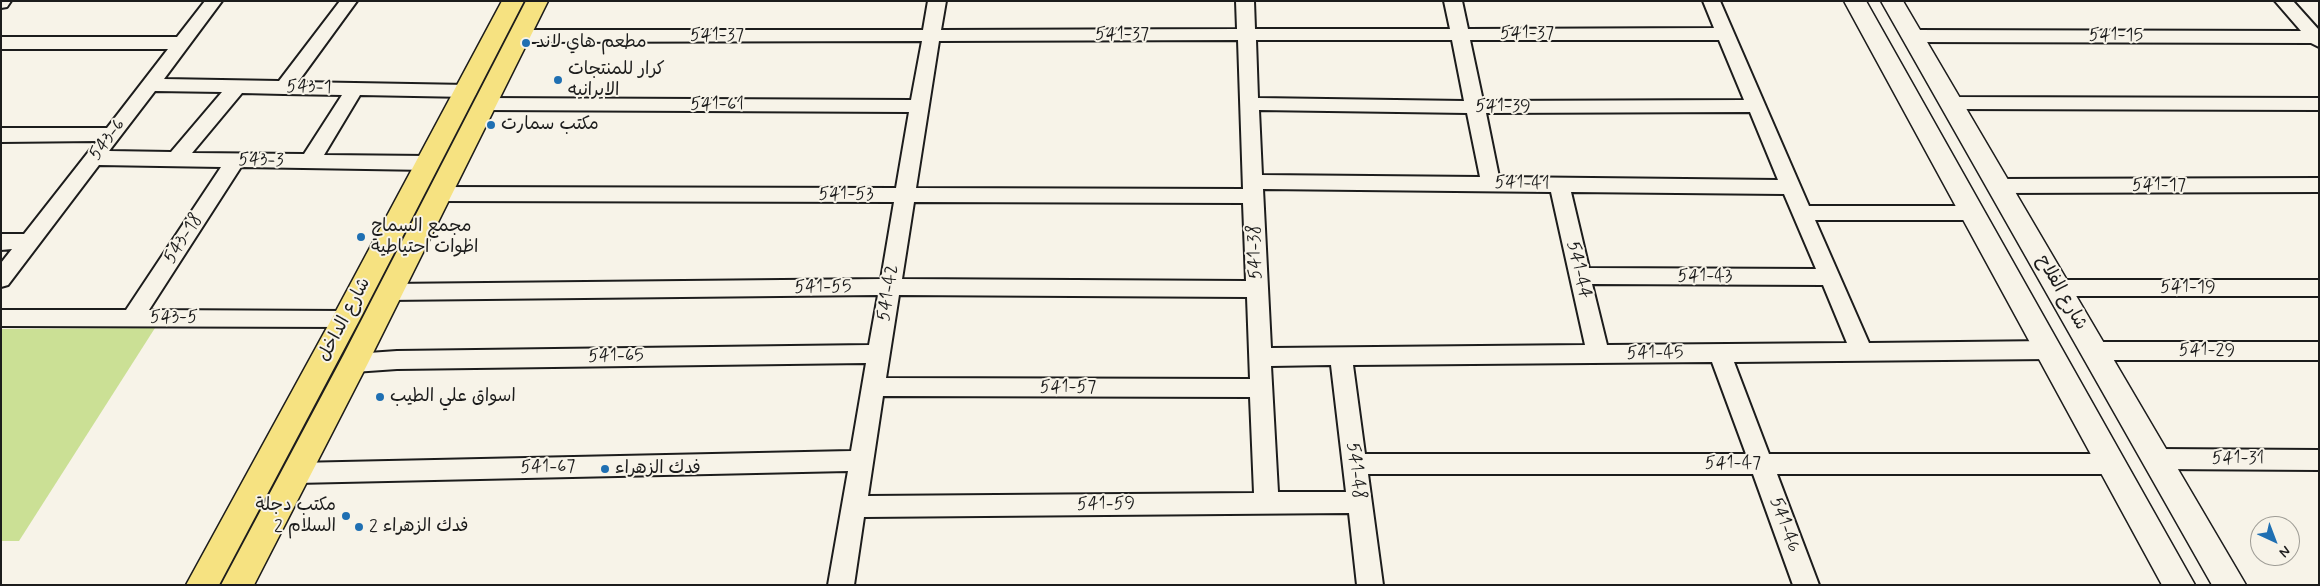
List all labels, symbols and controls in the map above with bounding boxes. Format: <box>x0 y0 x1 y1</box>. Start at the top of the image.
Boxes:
street label: 541-37 <box>1500 23 1554 45</box>
street label: 541-37 <box>1095 24 1149 46</box>
street label: 541-37 <box>690 25 744 47</box>
street label: 541-15 <box>2089 25 2143 47</box>
place label: مطعم هاي لاند <box>536 32 647 54</box>
marker: مطعم هاي لاند <box>520 37 532 49</box>
place label: كرار للمنتجات الايرانيه <box>568 59 665 102</box>
marker: كرار للمنتجات الايرانيه <box>552 74 564 86</box>
street label: 543-1 <box>286 77 332 99</box>
street label: 541-61 <box>690 94 744 116</box>
street label: 541-39 <box>1475 96 1531 118</box>
place label: مكتب سمارت <box>501 114 599 136</box>
street label: 543-6 <box>85 115 131 165</box>
marker: مكتب سمارت <box>485 119 497 131</box>
street label: 543-3 <box>238 150 284 172</box>
street label: 541-41 <box>1494 173 1550 195</box>
street label: 541-17 <box>2132 175 2186 197</box>
street label: 541-53 <box>818 184 874 206</box>
street label: 543-18 <box>160 210 208 268</box>
place label: مجمع السماح اظوات احتياطية <box>371 216 479 258</box>
street label: 541-38 <box>1244 224 1268 280</box>
marker: مجمع السماح اظوات احتياطية <box>355 231 367 243</box>
street label: 541-44 <box>1561 239 1595 301</box>
street label: شارع الفلاح <box>2031 252 2091 334</box>
street label: 541-42 <box>874 263 904 323</box>
street label: 541-43 <box>1678 266 1732 288</box>
street label: شارع الداخل <box>314 274 376 366</box>
street label: 541-55 <box>794 277 852 299</box>
street label: 541-19 <box>2160 277 2216 299</box>
street label: 543-5 <box>150 307 198 329</box>
street label: 541-29 <box>2179 340 2235 362</box>
street label: 541-45 <box>1626 343 1684 365</box>
street label: 541-65 <box>588 346 644 368</box>
street label: 541-57 <box>1040 377 1096 399</box>
place label: اسواق علي الطيب <box>390 386 516 408</box>
marker: اسواق علي الطيب <box>374 391 386 403</box>
street label: 541-48 <box>1341 441 1369 501</box>
street label: 541-31 <box>2212 448 2264 470</box>
street label: 541-47 <box>1705 453 1761 475</box>
street label: 541-67 <box>520 457 576 479</box>
place label: فدك الزهراء <box>615 458 701 480</box>
marker: فدك الزهراء <box>599 463 611 475</box>
street label: 541-59 <box>1077 494 1135 516</box>
street label: 541-46 <box>1764 494 1804 556</box>
place label: مكتب دجلة السلام 2 <box>255 495 336 538</box>
marker: مكتب دجلة السلام 2 <box>340 510 352 522</box>
place label: فدك الزهراء 2 <box>369 516 468 538</box>
north arrow <box>2250 516 2300 566</box>
marker: فدك الزهراء 2 <box>353 521 365 533</box>
text: N <box>2275 541 2294 561</box>

